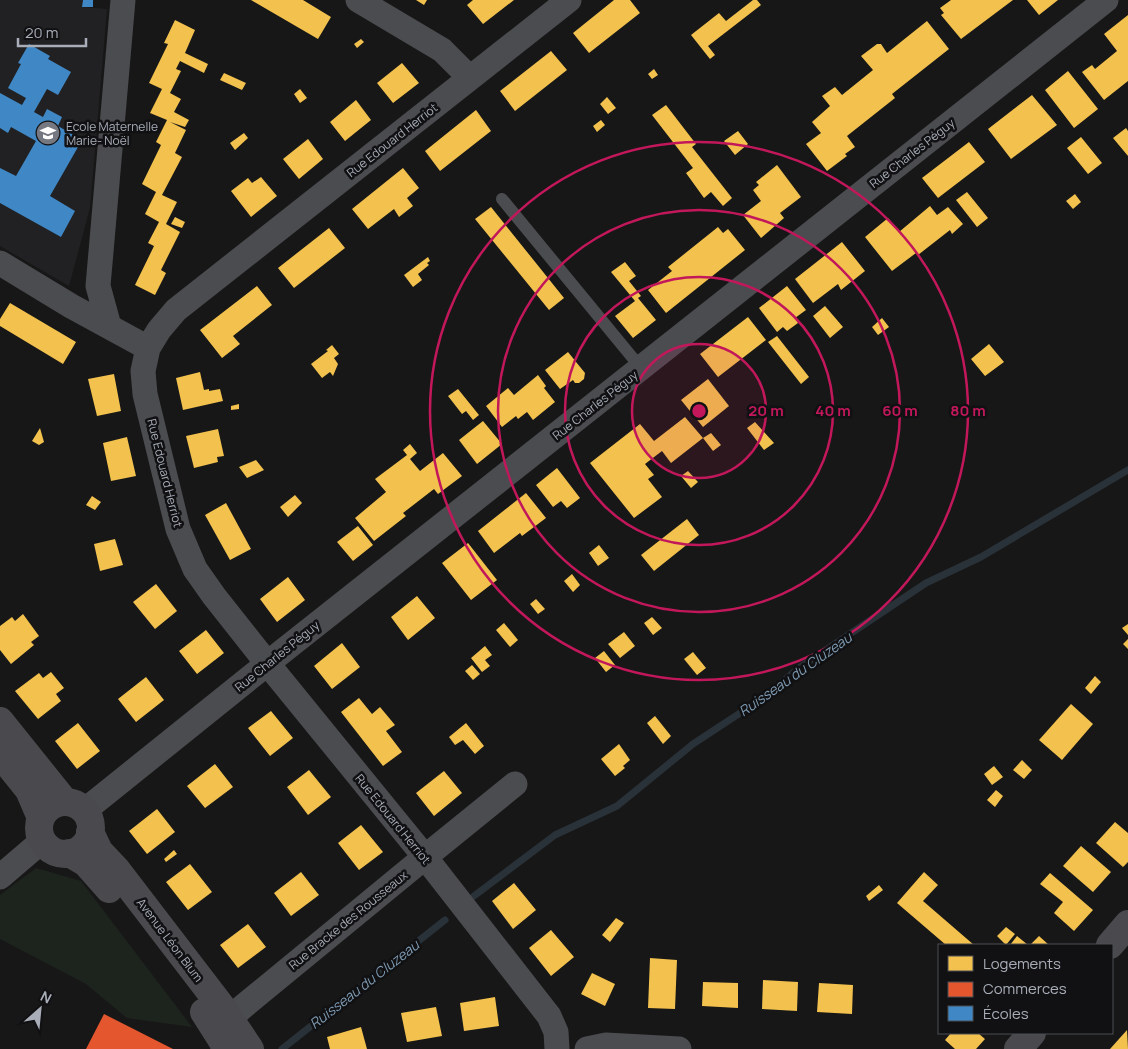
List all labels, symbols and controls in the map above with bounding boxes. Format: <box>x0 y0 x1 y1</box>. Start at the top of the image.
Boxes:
scale bar <box>18 15 85 47</box>
text: 20 m <box>25 22 58 43</box>
street label: Rue Edouard Herriot <box>343 99 441 181</box>
street label: Rue Charles Péguy <box>866 114 959 192</box>
place label: Ecole Maternelle Marie- Noël <box>66 118 158 149</box>
school or university icon: Ecole Maternelle Marie- Noël <box>35 120 61 146</box>
street label: Rue Charles Péguy <box>549 366 642 444</box>
text: 20 m <box>748 400 784 421</box>
text: 40 m <box>815 400 851 421</box>
text: 60 m <box>882 400 918 421</box>
text: 80 m <box>950 400 986 421</box>
centre of rings <box>690 402 708 420</box>
street label: Rue Edouard Herriot <box>143 417 187 529</box>
street label: Rue Charles Péguy <box>231 616 323 695</box>
water label: Ruisseau du Cluzeau <box>735 627 857 720</box>
street label: Rue Edouard Herriot <box>351 770 435 868</box>
street label: Rue Bracke des Rousseaux <box>285 866 412 973</box>
street label: Avenue Léon Blum <box>133 895 207 985</box>
water label: Ruisseau du Cluzeau <box>305 934 424 1033</box>
legend <box>938 944 1113 1034</box>
text: Logements <box>983 953 1061 974</box>
text: Commerces <box>983 978 1067 999</box>
north arrow <box>15 984 65 1034</box>
text: N <box>37 986 55 1008</box>
text: Écoles <box>983 1003 1029 1024</box>

